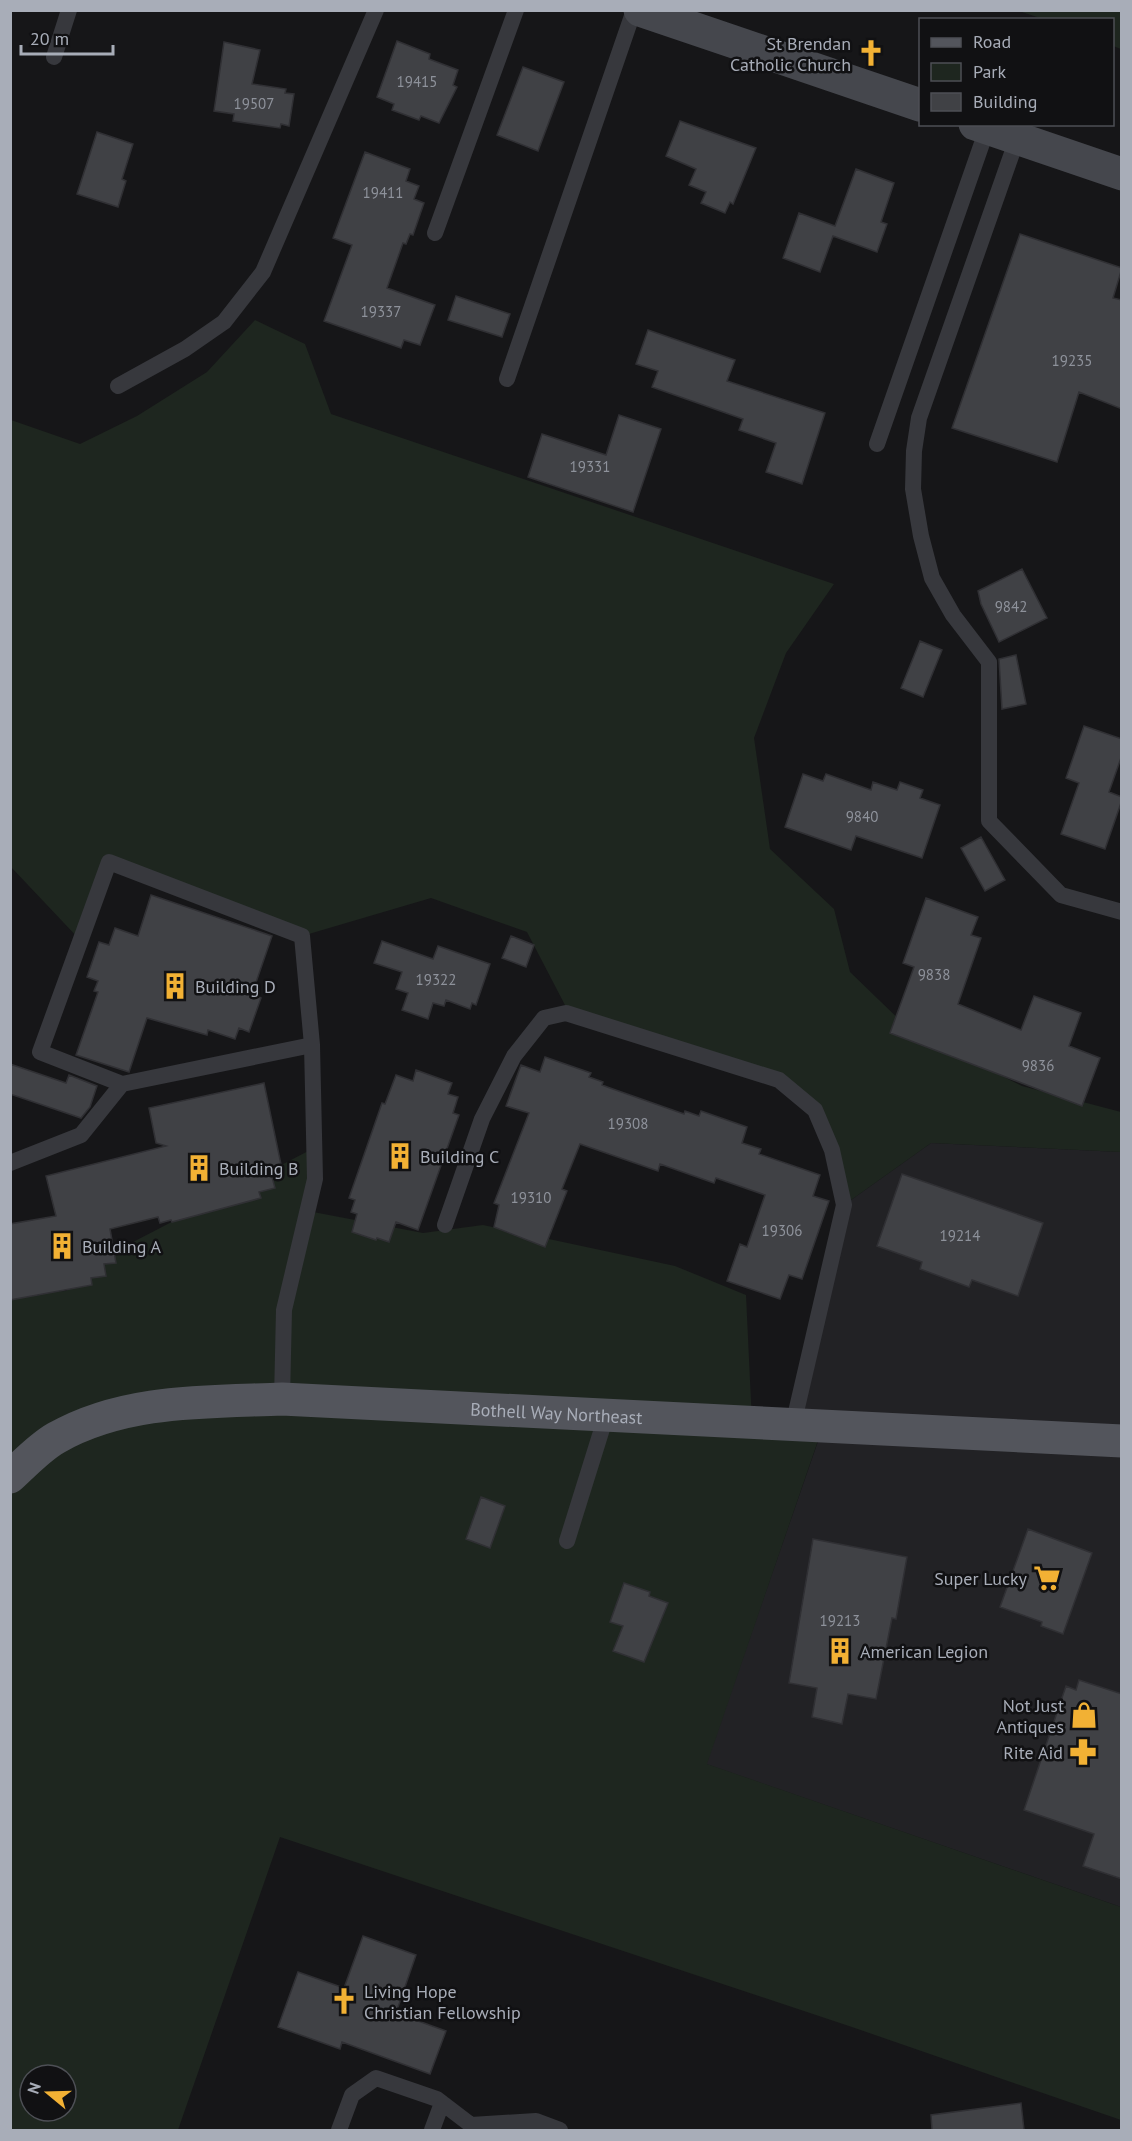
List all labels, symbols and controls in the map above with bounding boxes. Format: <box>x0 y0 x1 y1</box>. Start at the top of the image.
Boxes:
scale bar <box>21 18 112 56</box>
legend <box>919 18 1114 126</box>
text: 20 m <box>30 27 69 50</box>
text: Road <box>973 30 1011 53</box>
place label: St Brendan Catholic Church <box>730 32 851 76</box>
church icon: St Brendan Catholic Church <box>856 38 886 68</box>
text: Park <box>973 60 1006 83</box>
house number: 19415 <box>397 72 437 91</box>
text: Building <box>973 90 1037 113</box>
house number: 19507 <box>234 94 274 113</box>
house number: 19411 <box>363 183 403 202</box>
house number: 19337 <box>361 302 401 321</box>
house number: 19235 <box>1052 351 1092 370</box>
house number: 19331 <box>570 457 610 476</box>
house number: 9842 <box>995 597 1027 616</box>
house number: 9840 <box>846 807 878 826</box>
house number: 9838 <box>918 965 950 984</box>
house number: 19322 <box>416 970 456 989</box>
building icon: Building D <box>160 971 190 1001</box>
place label: Building D <box>195 975 276 998</box>
house number: 9836 <box>1022 1056 1054 1075</box>
house number: 19308 <box>608 1114 648 1133</box>
building icon: Building C <box>385 1141 415 1171</box>
place label: Building C <box>420 1145 499 1168</box>
building icon: Building B <box>184 1153 214 1183</box>
place label: Building B <box>219 1157 299 1180</box>
house number: 19310 <box>511 1188 551 1207</box>
house number: 19306 <box>762 1221 802 1240</box>
house number: 19214 <box>940 1226 980 1245</box>
building icon: Building A <box>47 1231 77 1261</box>
place label: Building A <box>82 1235 162 1258</box>
street label: Bothell Way Northeast <box>470 1397 643 1429</box>
supermarket icon: Super Lucky <box>1032 1563 1062 1593</box>
place label: Super Lucky <box>934 1567 1028 1590</box>
house number: 19213 <box>820 1611 860 1630</box>
building icon: American Legion <box>825 1636 855 1666</box>
place label: American Legion <box>860 1640 988 1663</box>
place label: Not Just Antiques <box>997 1694 1064 1738</box>
shop icon: Not Just Antiques <box>1069 1700 1099 1730</box>
pharmacy icon: Rite Aid <box>1068 1737 1098 1767</box>
place label: Rite Aid <box>1003 1741 1063 1764</box>
place label: Living Hope Christian Fellowship <box>364 1980 521 2024</box>
church icon: Living Hope Christian Fellowship <box>329 1986 359 2016</box>
north arrow <box>18 2063 78 2123</box>
text: N <box>23 2080 45 2096</box>

